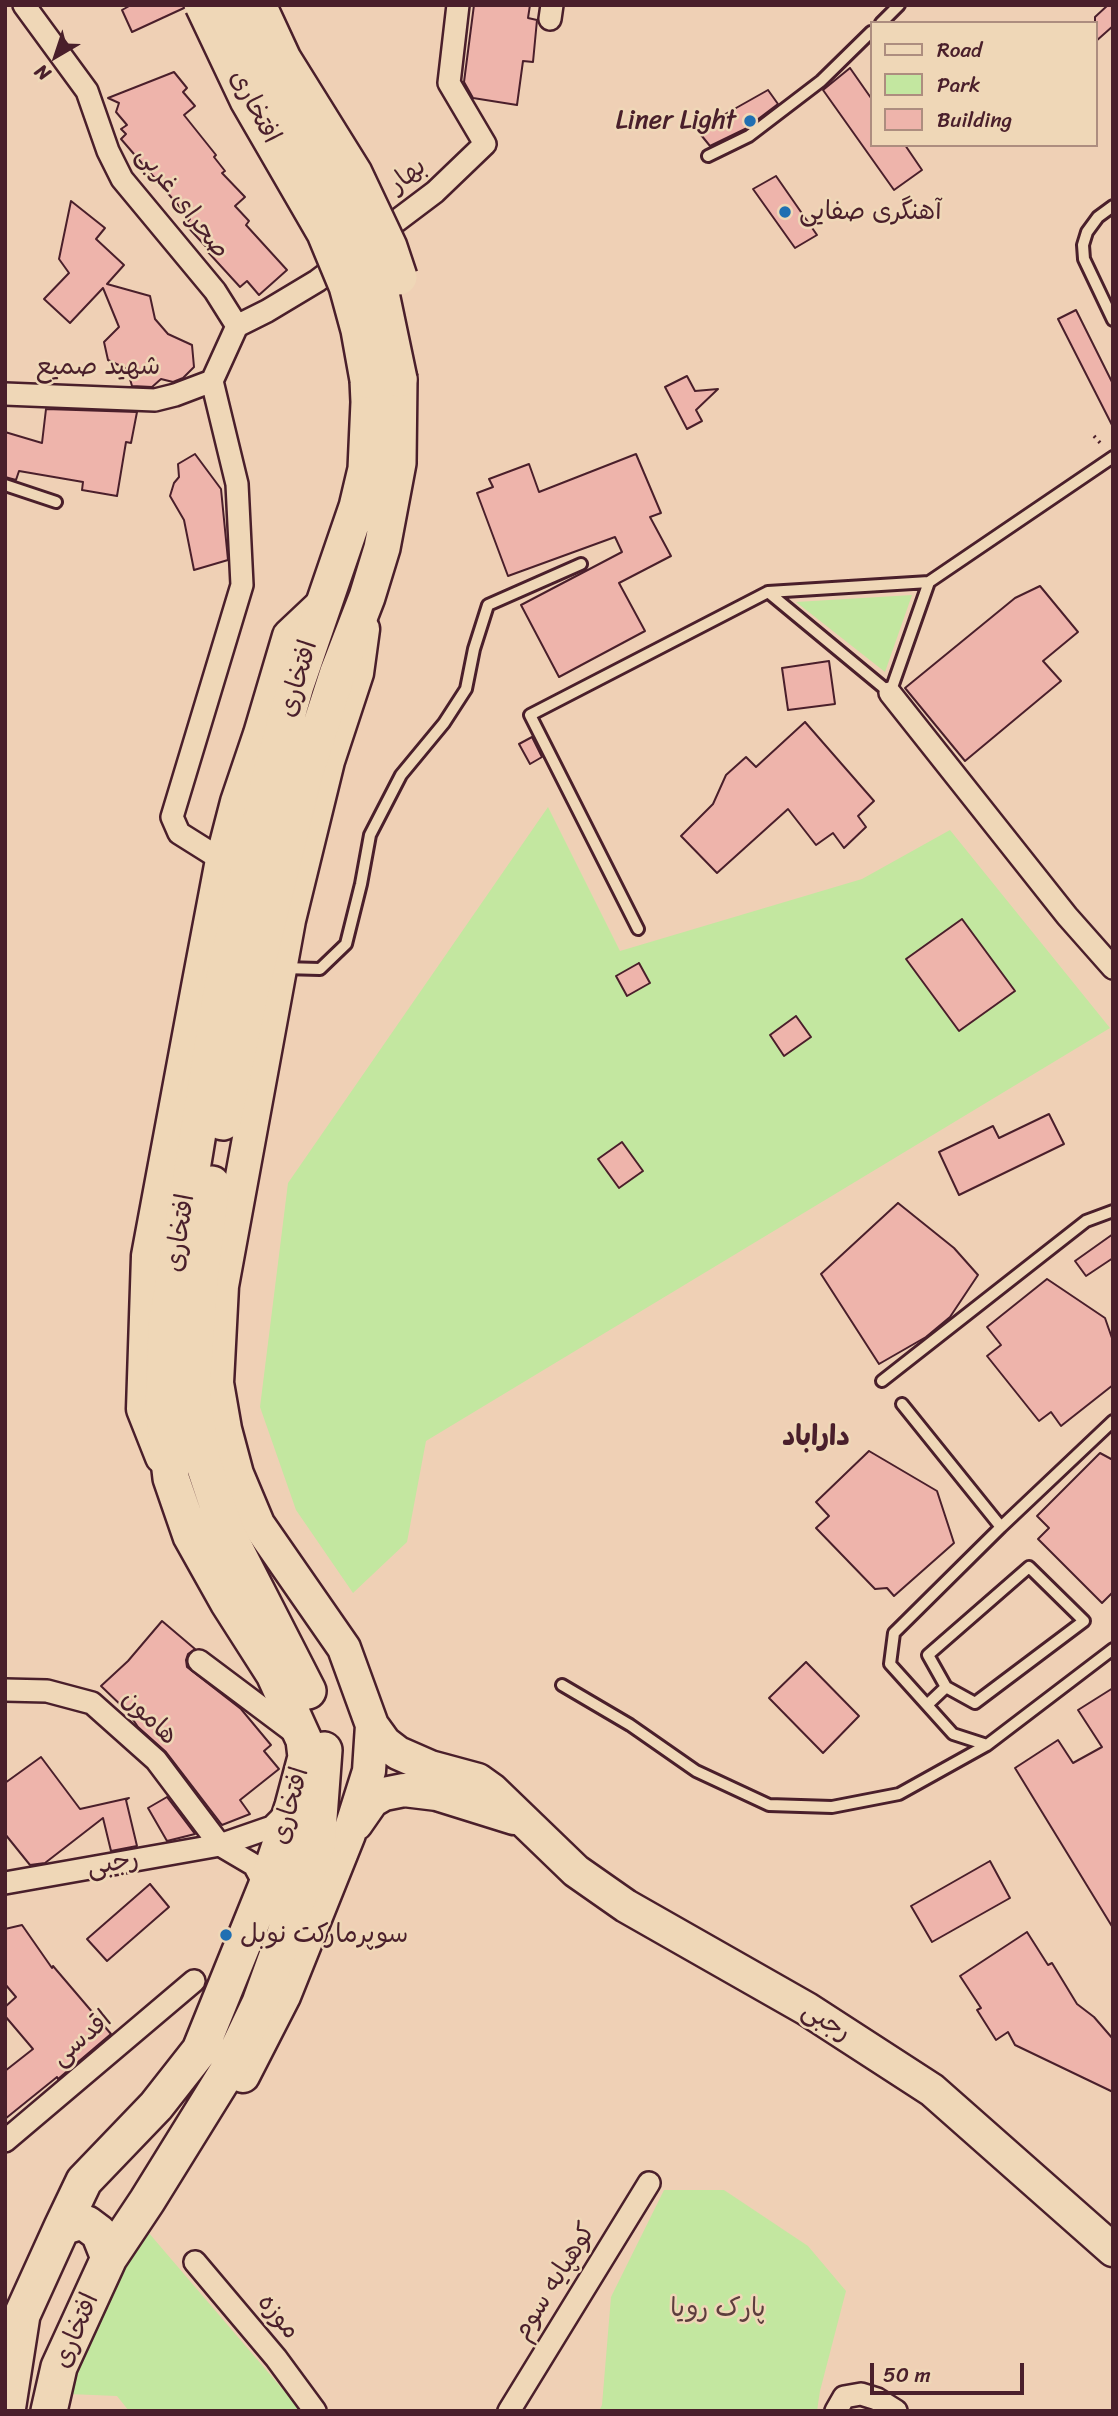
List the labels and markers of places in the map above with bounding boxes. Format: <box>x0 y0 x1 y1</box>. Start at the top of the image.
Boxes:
place label: Liner Light <box>616 105 736 137</box>
marker: Liner Light <box>742 113 758 129</box>
place label: آهنگری صفایی <box>799 196 942 228</box>
marker: آهنگری صفایی <box>777 204 793 220</box>
place label: سوپرمارکت نوبل <box>240 1919 408 1951</box>
marker: سوپرمارکت نوبل <box>218 1927 234 1943</box>

